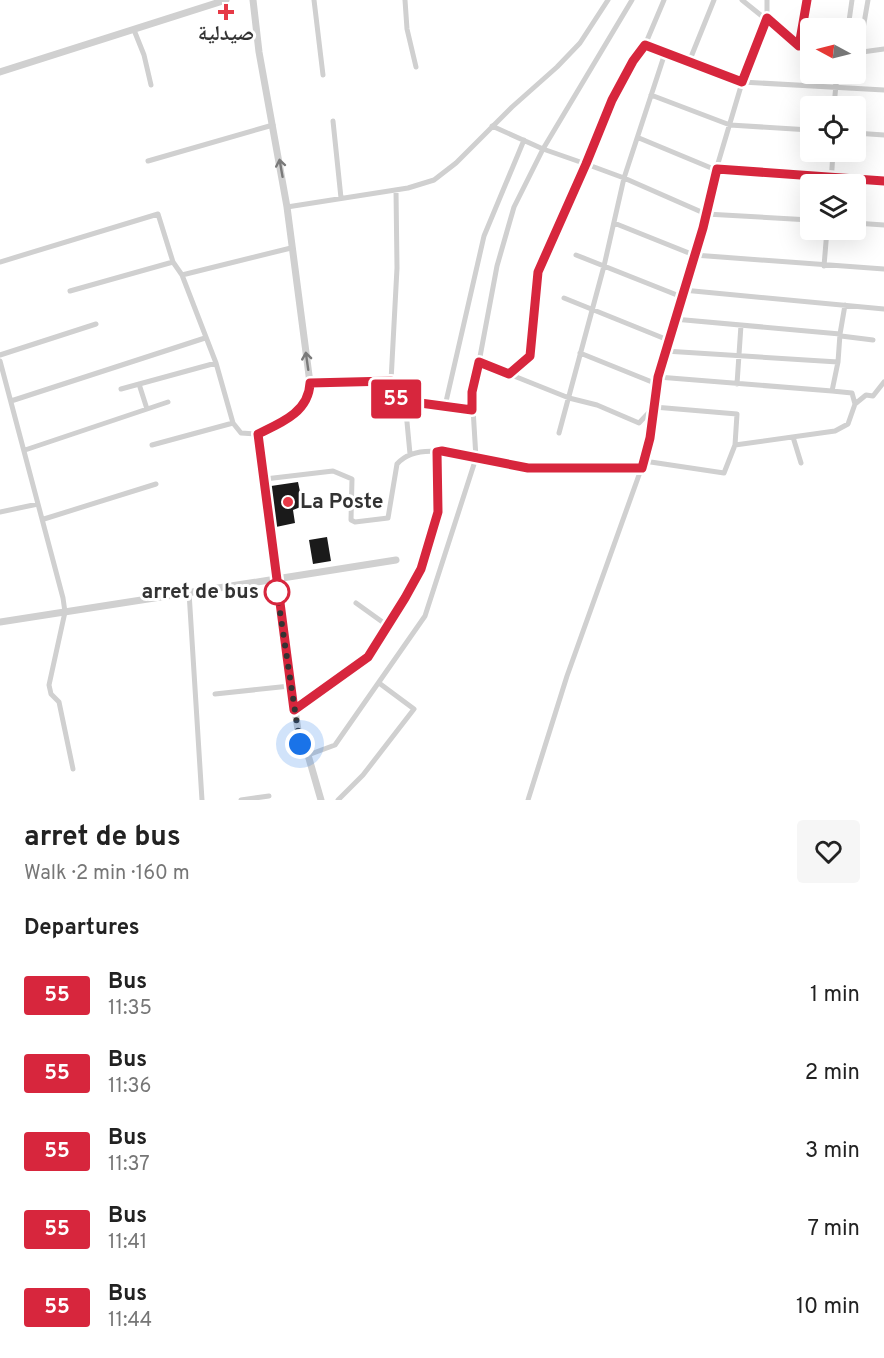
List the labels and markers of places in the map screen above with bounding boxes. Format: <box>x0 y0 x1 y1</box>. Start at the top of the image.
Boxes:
marker: صيدلية <box>219 5 233 19</box>
place label: صيدلية <box>198 21 254 48</box>
place label: La Poste <box>300 489 384 516</box>
marker: La Poste <box>281 495 295 509</box>
place label: arret de bus <box>141 579 259 606</box>
marker: arret de bus <box>264 579 290 605</box>

